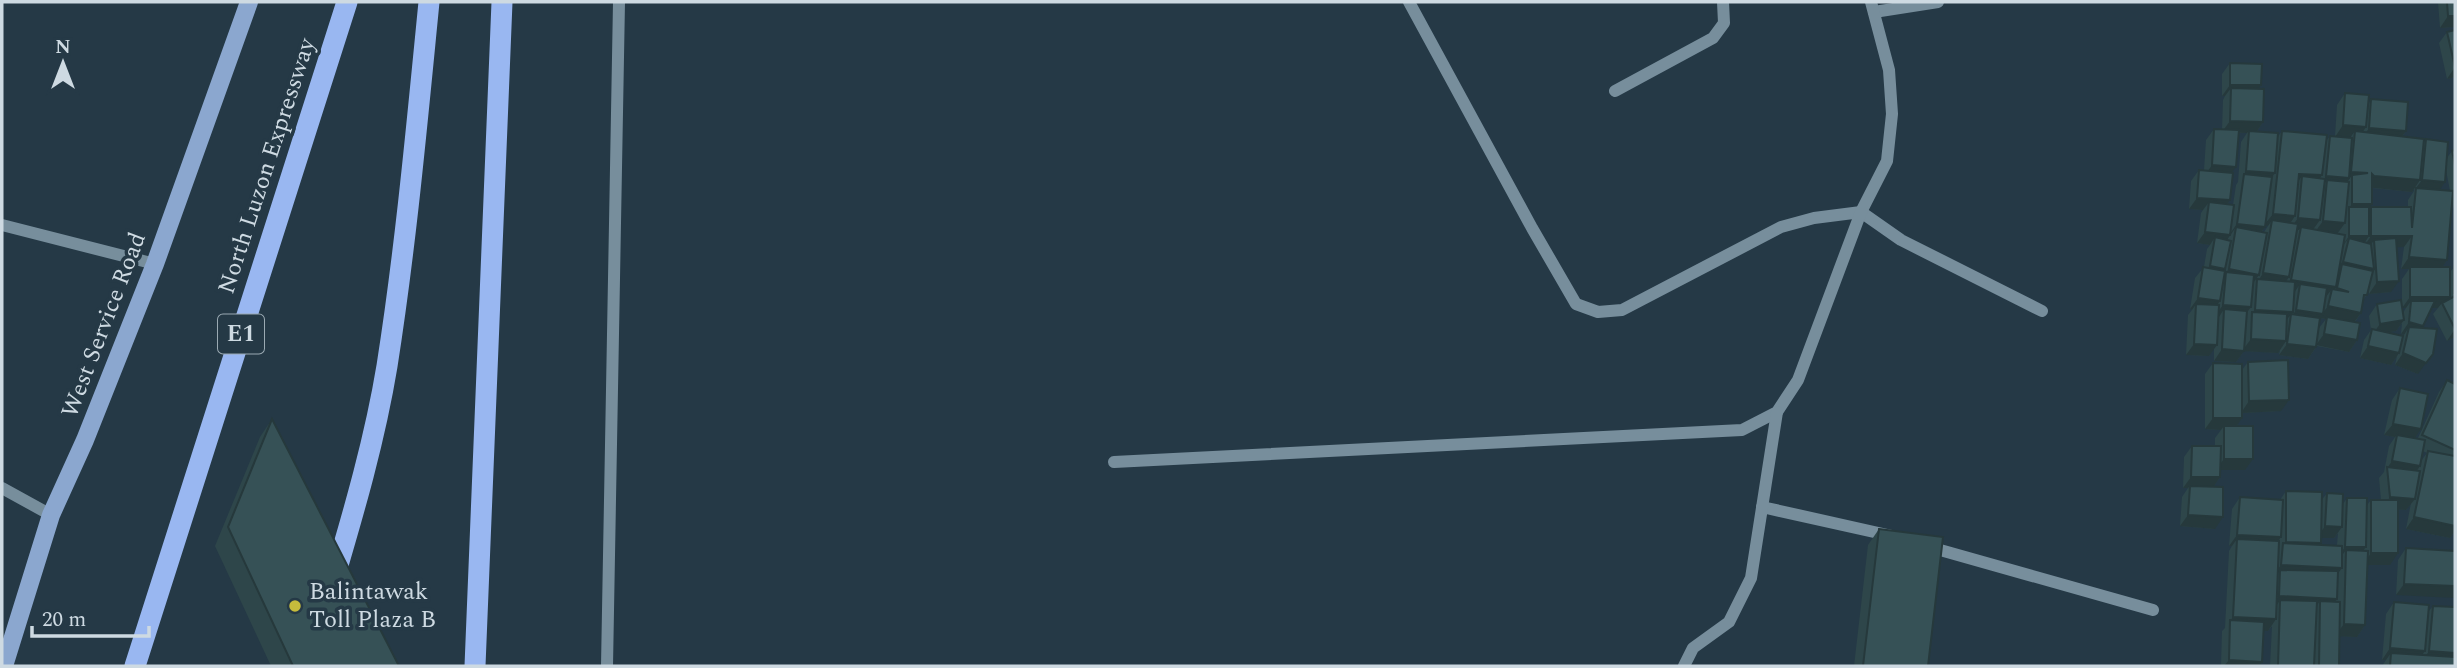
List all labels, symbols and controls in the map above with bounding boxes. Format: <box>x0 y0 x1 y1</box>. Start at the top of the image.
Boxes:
north arrow <box>28 28 98 98</box>
street label: North Luzon Expressway <box>209 32 326 299</box>
text: N <box>55 33 71 62</box>
street label: West Service Road <box>52 227 156 423</box>
road number: E1 <box>218 314 264 354</box>
place label: Balintawak Toll Plaza B <box>309 574 436 638</box>
scale bar <box>32 594 149 638</box>
marker: Balintawak Toll Plaza B <box>287 598 303 614</box>
text: 20 m <box>42 604 86 636</box>

